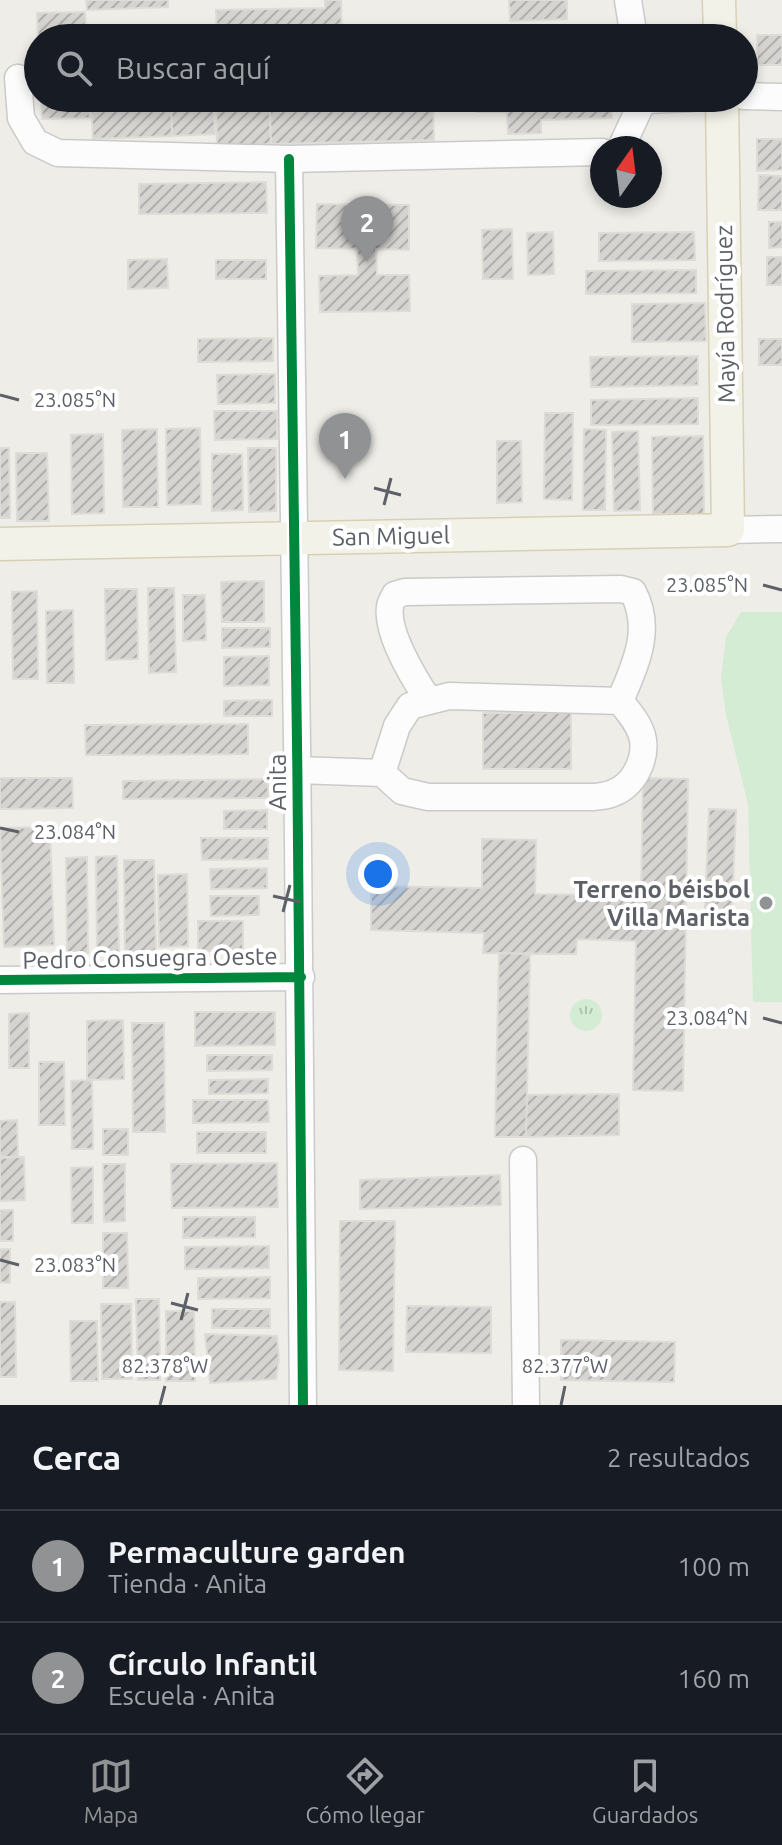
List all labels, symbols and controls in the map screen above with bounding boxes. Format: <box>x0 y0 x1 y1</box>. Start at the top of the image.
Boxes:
search box <box>24 24 758 112</box>
icon: search <box>52 46 96 90</box>
text: Buscar aquí <box>116 51 270 85</box>
north arrow <box>590 136 662 208</box>
pin: 2 <box>341 196 393 262</box>
street label: Mayía Rodríguez <box>710 225 740 403</box>
text: 23.085°N <box>34 388 116 411</box>
pin: 1 <box>319 413 371 479</box>
street label: San Miguel <box>332 521 450 551</box>
text: 23.085°N <box>666 573 748 596</box>
street label: Anita <box>264 754 291 810</box>
text: 23.084°N <box>34 820 116 843</box>
your location <box>358 854 398 894</box>
place label: Terreno béisbol Villa Marista <box>574 876 750 931</box>
marker: Terreno béisbol Villa Marista <box>757 894 775 912</box>
street label: Pedro Consuegra Oeste <box>22 942 278 974</box>
text: 23.084°N <box>666 1006 748 1029</box>
text: 23.083°N <box>34 1253 116 1276</box>
text: 82.378°W <box>122 1354 208 1377</box>
text: 82.377°W <box>522 1354 608 1377</box>
text: Cerca <box>32 1438 121 1476</box>
text: 2 resultados <box>607 1443 750 1472</box>
text: Permaculture garden <box>108 1535 405 1569</box>
text: 1 <box>51 1552 65 1581</box>
text: 100 m <box>678 1552 750 1581</box>
text: Tienda · Anita <box>108 1569 267 1598</box>
text: Círculo Infantil <box>108 1647 317 1681</box>
text: 2 <box>51 1664 65 1693</box>
text: 160 m <box>678 1664 750 1693</box>
text: Escuela · Anita <box>108 1681 275 1710</box>
tab: Mapa <box>84 1754 138 1827</box>
tab: Cómo llegar <box>306 1754 425 1827</box>
tab: Guardados <box>592 1754 698 1827</box>

